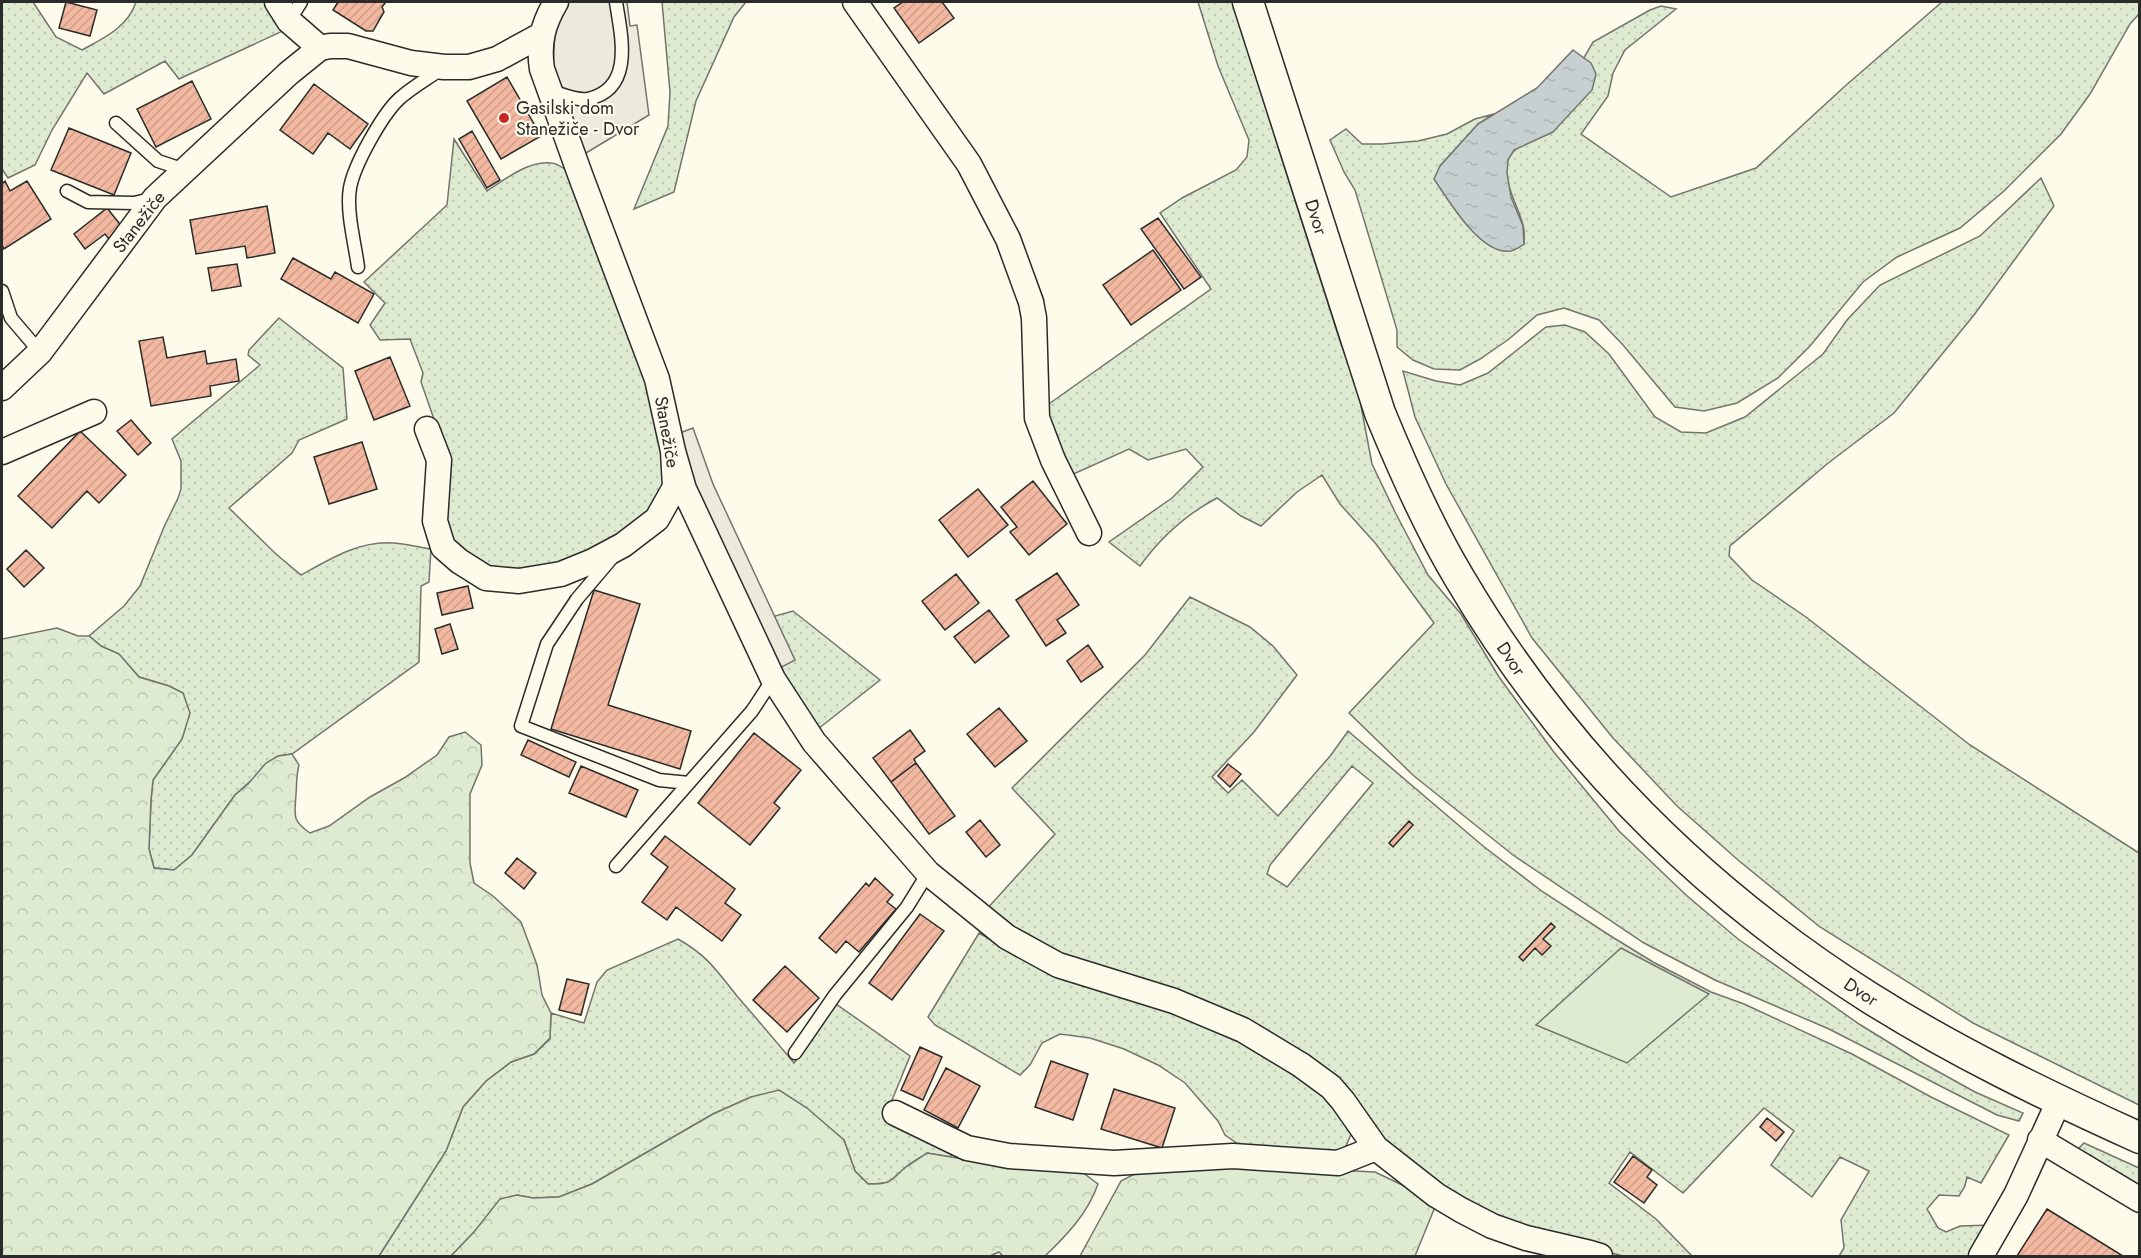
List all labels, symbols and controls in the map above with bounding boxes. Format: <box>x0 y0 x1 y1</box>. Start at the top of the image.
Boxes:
place label: Gasilski dom Stanežiče - Dvor <box>516 95 640 142</box>
marker: Gasilski dom Stanežiče - Dvor <box>497 111 511 125</box>
street label: Stanežiče <box>106 185 172 259</box>
street label: Dvor <box>1298 196 1334 239</box>
street label: Stanežiče <box>648 394 686 470</box>
street label: Dvor <box>1490 637 1532 682</box>
street label: Dvor <box>1839 971 1884 1013</box>

